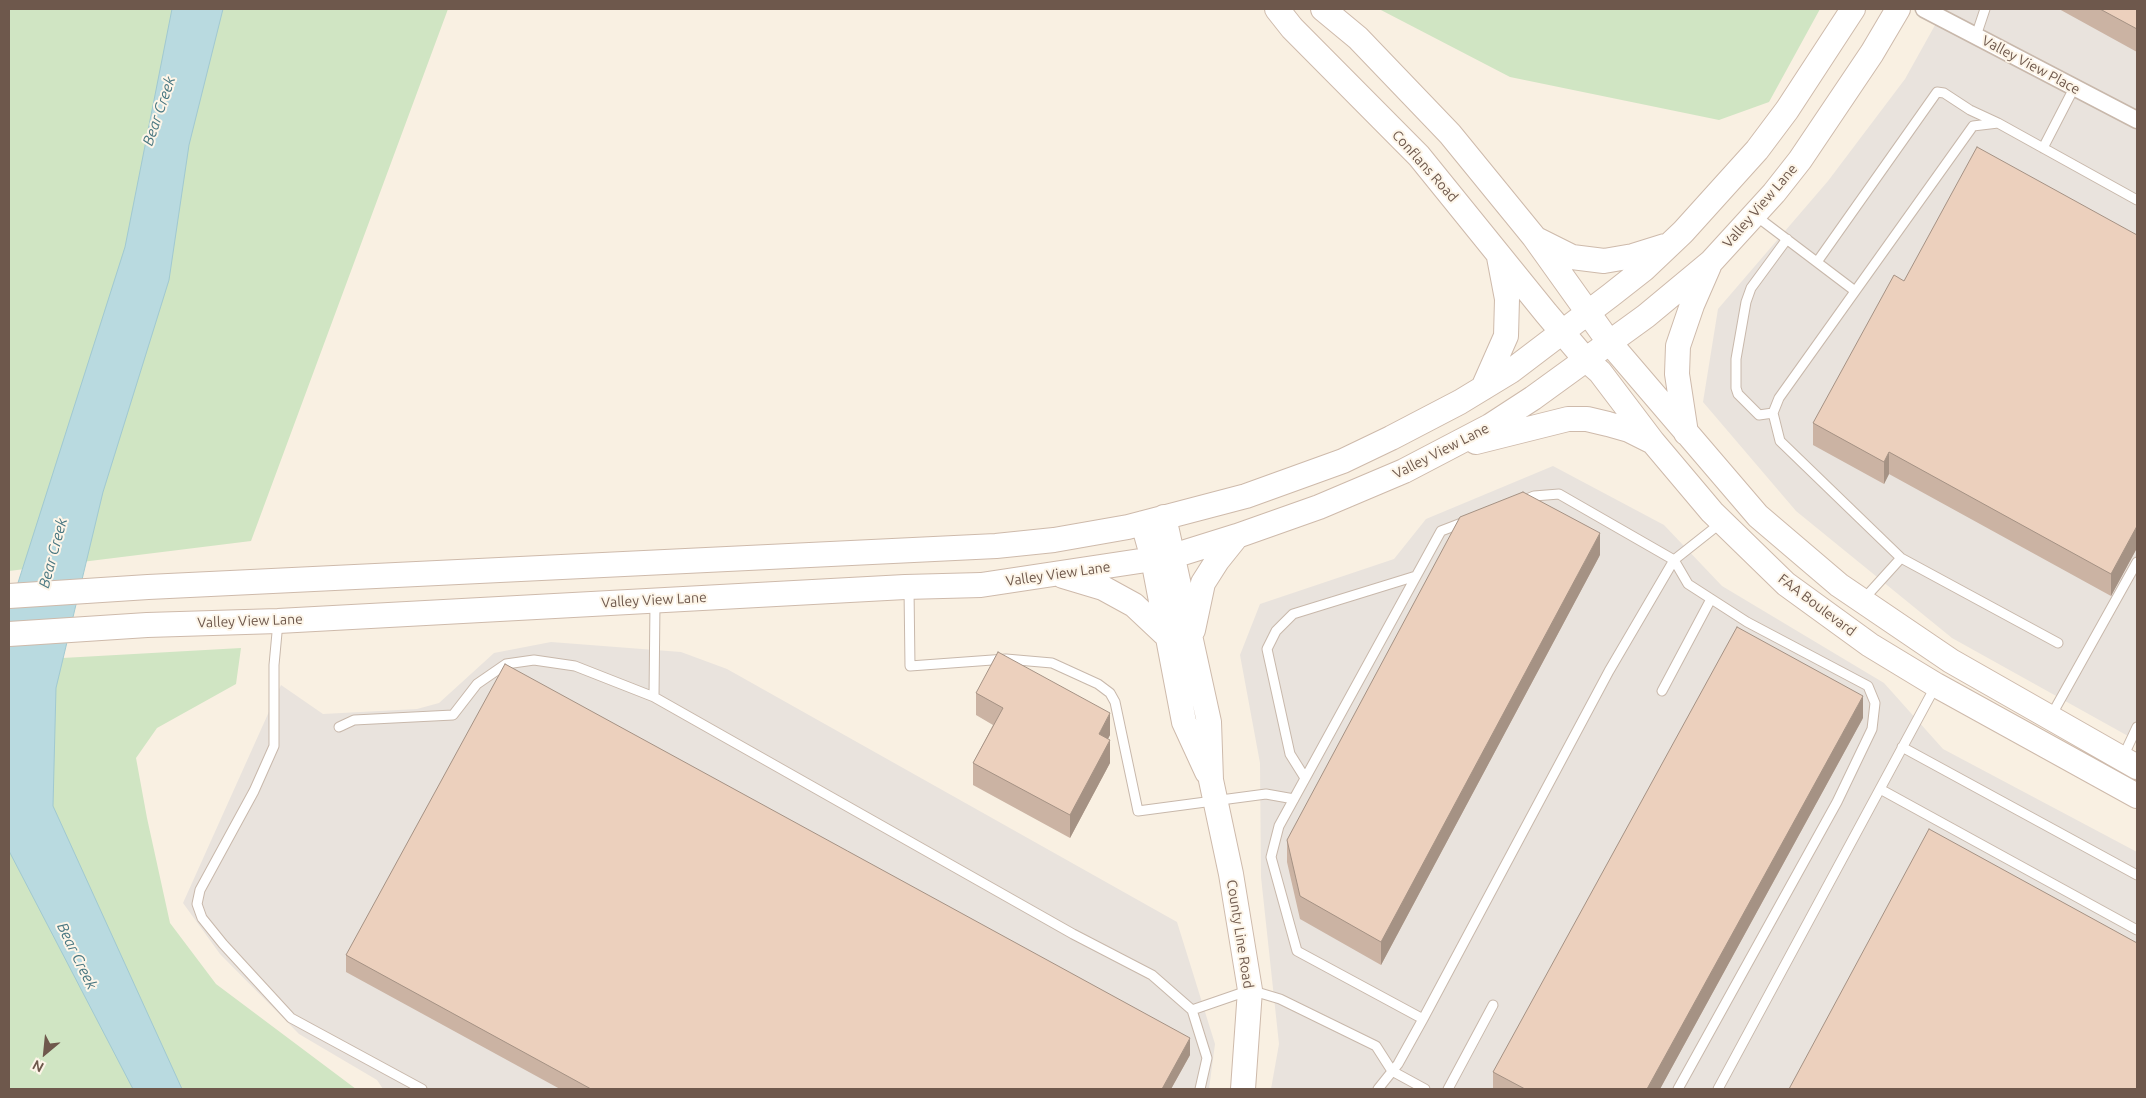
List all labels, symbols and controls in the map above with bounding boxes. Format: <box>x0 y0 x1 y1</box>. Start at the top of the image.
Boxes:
street label: Valley View Place <box>1979 32 2083 98</box>
water label: Bear Creek <box>139 74 179 148</box>
street label: Conflans Road <box>1388 127 1462 205</box>
street label: Valley View Lane <box>1719 161 1801 251</box>
street label: Valley View Lane <box>1390 420 1492 482</box>
water label: Bear Creek <box>35 516 71 590</box>
street label: Valley View Lane <box>1005 558 1111 590</box>
street label: FAA Boulevard <box>1775 570 1859 640</box>
street label: Valley View Lane <box>601 589 707 611</box>
street label: Valley View Lane <box>197 611 303 631</box>
street label: County Line Road <box>1223 878 1257 990</box>
water label: Bear Creek <box>53 920 101 992</box>
north arrow <box>20 1028 70 1078</box>
text: N <box>30 1057 46 1076</box>

